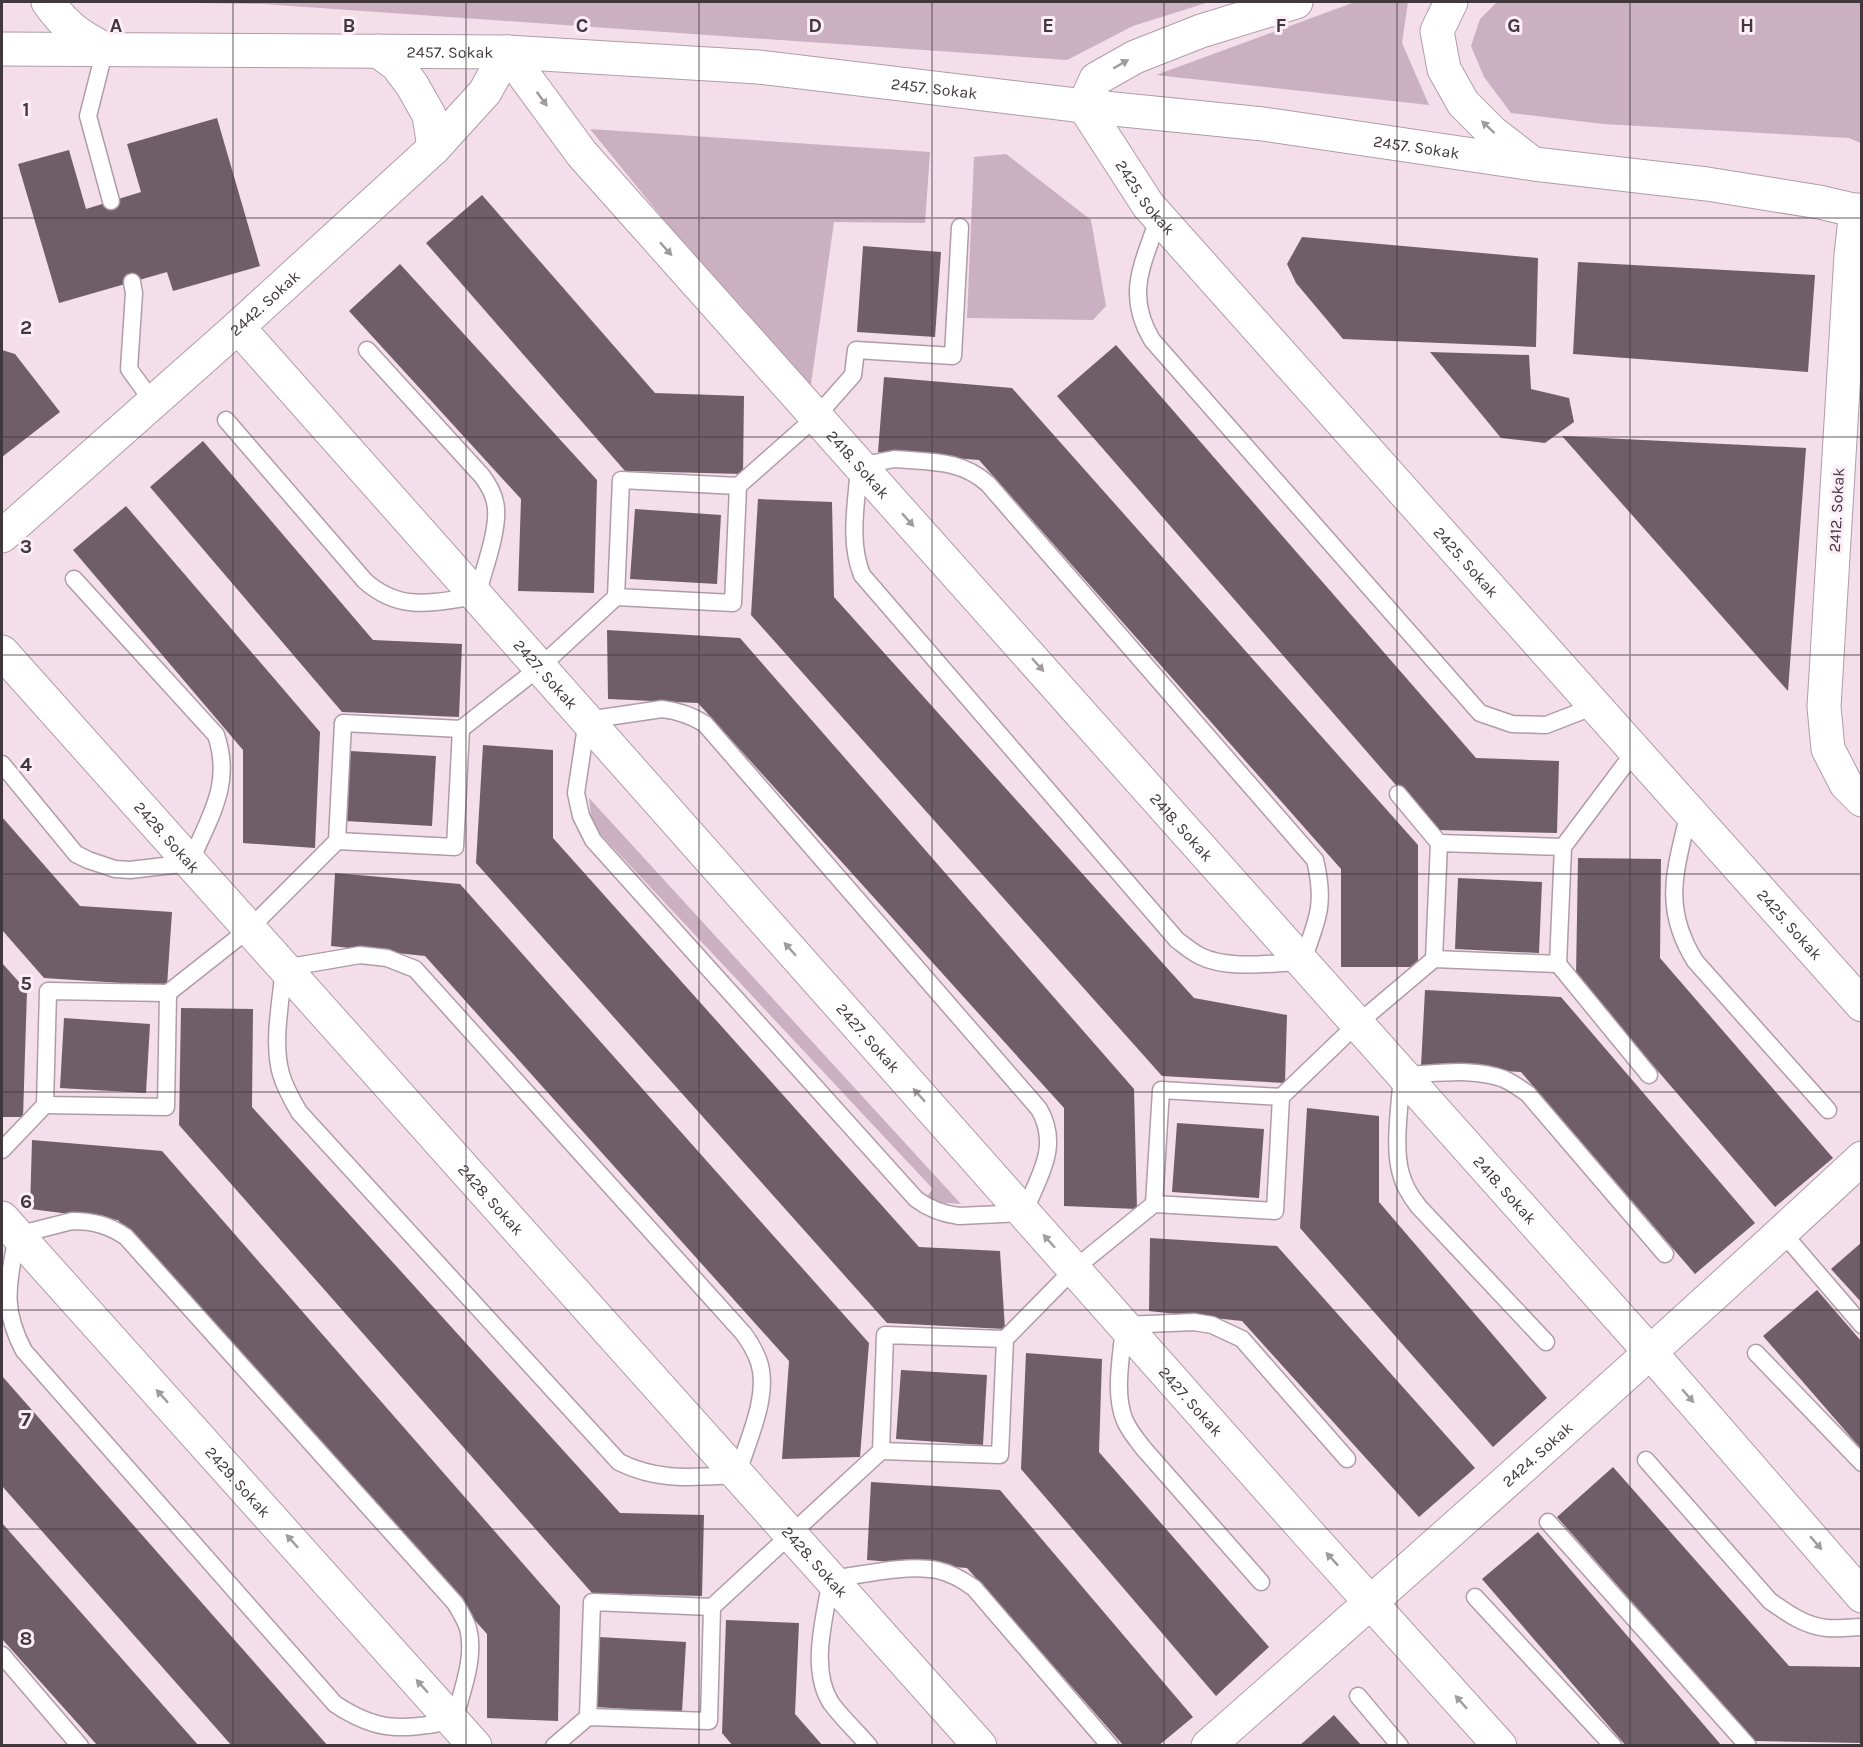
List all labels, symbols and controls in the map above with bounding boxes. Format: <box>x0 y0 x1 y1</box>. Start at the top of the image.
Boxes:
text: A <box>110 14 123 37</box>
text: B <box>343 14 355 37</box>
text: C <box>576 14 588 37</box>
text: D <box>808 14 822 37</box>
text: E <box>1042 14 1054 37</box>
text: F <box>1276 14 1287 37</box>
text: G <box>1507 14 1521 37</box>
text: H <box>1740 14 1754 37</box>
street label: 2457. Sokak <box>407 42 493 62</box>
one-way arrow <box>1113 59 1129 70</box>
street label: 2457. Sokak <box>890 74 978 103</box>
one-way arrow <box>535 92 547 107</box>
text: 1 <box>22 98 30 121</box>
one-way arrow <box>1482 121 1496 135</box>
street label: 2457. Sokak <box>1372 131 1461 163</box>
street label: 2425. Sokak <box>1111 156 1179 239</box>
one-way arrow <box>659 241 672 256</box>
street label: 2442. Sokak <box>226 266 304 340</box>
text: 2 <box>20 316 32 339</box>
street label: 2418. Sokak <box>823 426 894 503</box>
street label: 2412. Sokak <box>1825 467 1848 553</box>
one-way arrow <box>901 512 914 527</box>
street label: 2425. Sokak <box>1429 523 1503 601</box>
text: 3 <box>20 535 32 558</box>
street label: 2427. Sokak <box>510 636 582 713</box>
one-way arrow <box>1031 658 1045 673</box>
text: 4 <box>20 753 32 776</box>
street label: 2418. Sokak <box>1146 789 1217 865</box>
street label: 2428. Sokak <box>130 798 204 877</box>
street label: 2425. Sokak <box>1753 885 1826 964</box>
one-way arrow <box>784 942 797 957</box>
text: 5 <box>20 972 32 995</box>
street label: 2427. Sokak <box>832 999 904 1077</box>
one-way arrow <box>913 1088 926 1103</box>
street label: 2418. Sokak <box>1469 1152 1540 1228</box>
street label: 2428. Sokak <box>454 1160 528 1239</box>
text: 6 <box>20 1190 32 1213</box>
one-way arrow <box>1042 1233 1056 1248</box>
street label: 2427. Sokak <box>1155 1363 1227 1440</box>
one-way arrow <box>1681 1388 1694 1403</box>
one-way arrow <box>156 1389 169 1404</box>
text: 7 <box>21 1408 31 1431</box>
street label: 2424. Sokak <box>1498 1418 1577 1491</box>
street label: 2429. Sokak <box>201 1443 275 1521</box>
street label: 2428. Sokak <box>778 1522 852 1601</box>
one-way arrow <box>286 1534 299 1549</box>
one-way arrow <box>1809 1535 1822 1550</box>
one-way arrow <box>1326 1552 1339 1567</box>
text: 8 <box>20 1627 32 1650</box>
one-way arrow <box>415 1679 429 1694</box>
one-way arrow <box>1455 1695 1468 1710</box>

